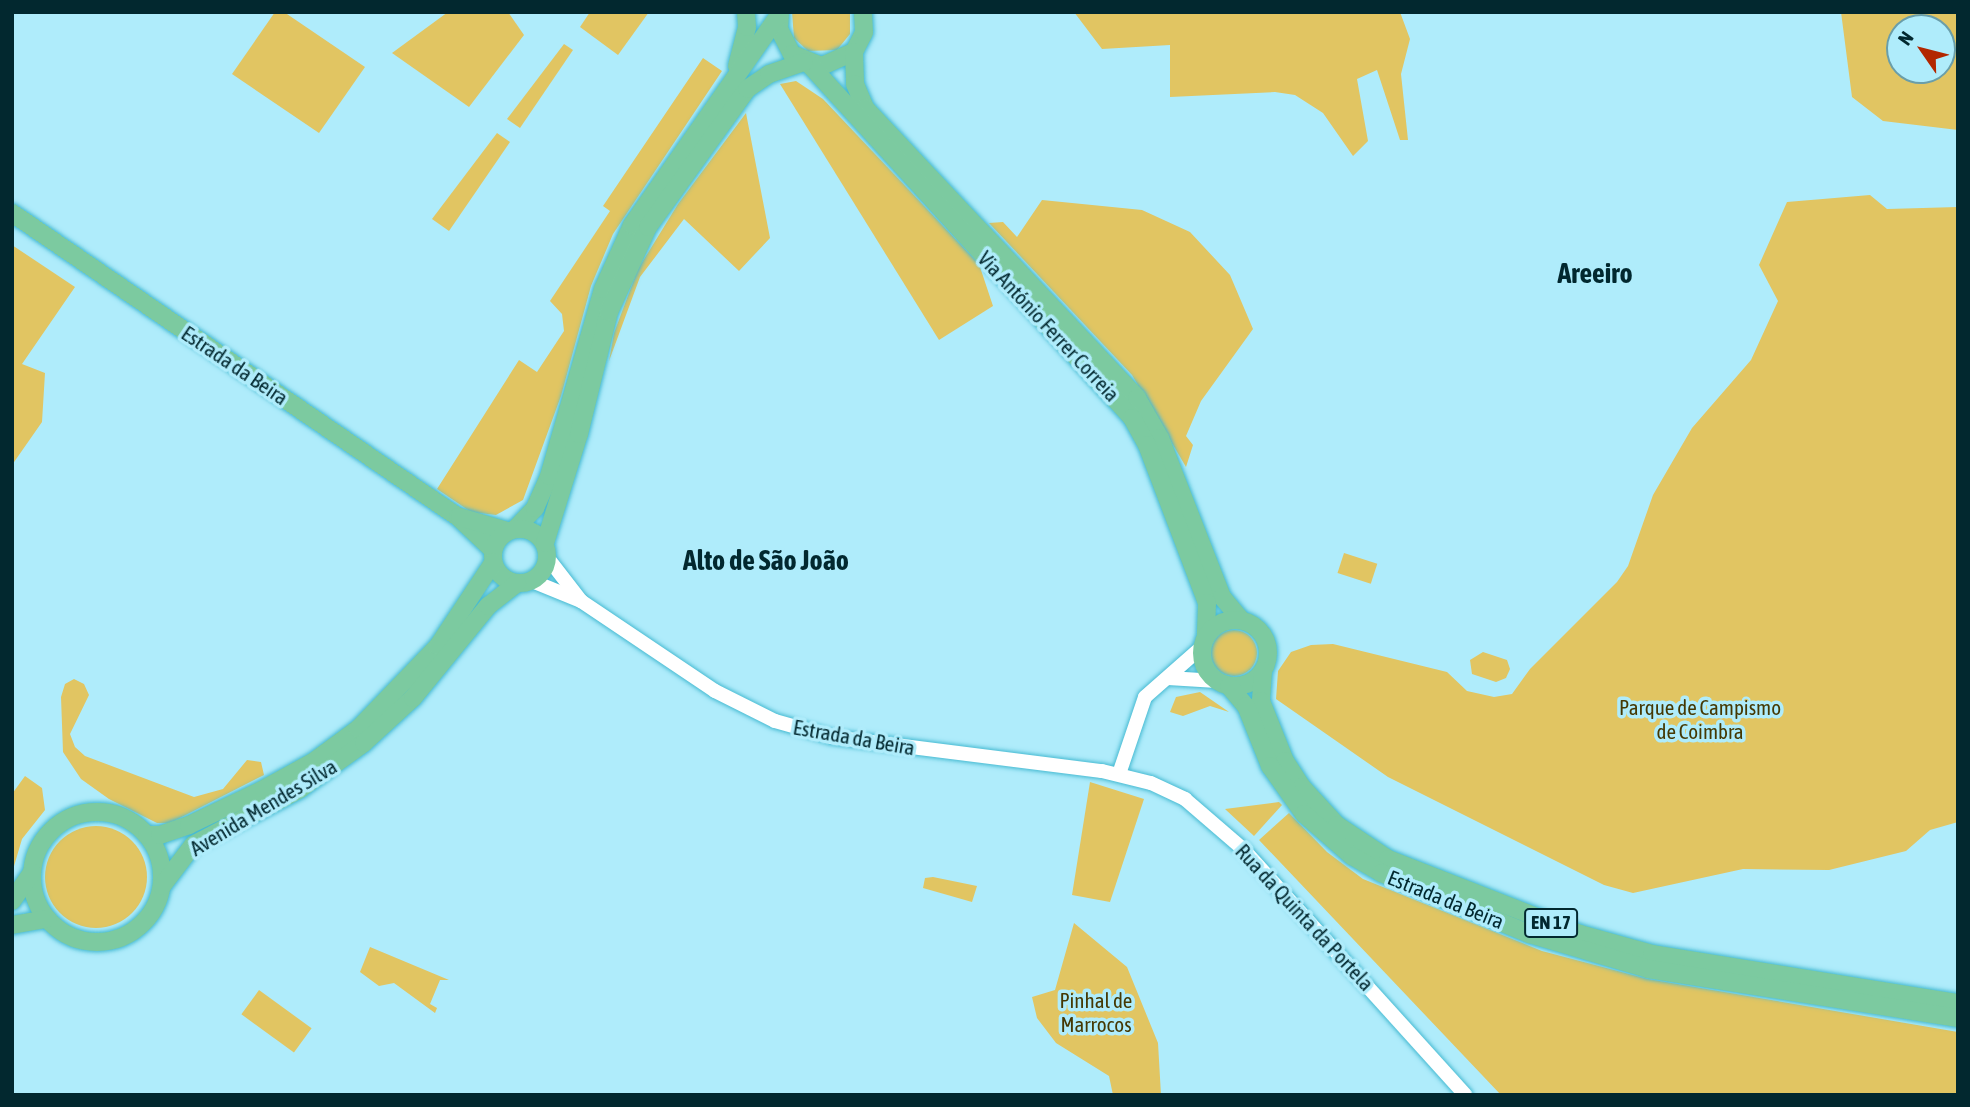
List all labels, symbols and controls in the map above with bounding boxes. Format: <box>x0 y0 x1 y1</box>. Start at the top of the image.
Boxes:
north arrow <box>1886 14 1956 84</box>
text: N <box>1893 27 1918 49</box>
street label: Via António Ferrer Correia <box>973 246 1125 406</box>
district label: Areeiro <box>1557 256 1633 290</box>
street label: Estrada da Beira <box>177 320 293 410</box>
district label: Alto de São João <box>683 543 849 577</box>
park label: Parque de Campismo de Coimbra <box>1619 694 1781 744</box>
street label: Estrada da Beira <box>791 714 917 760</box>
street label: Avenida Mendes Silva <box>185 753 341 861</box>
street label: Rua da Quinta da Portela <box>1231 838 1379 996</box>
street label: Estrada da Beira <box>1384 864 1508 934</box>
road number: EN 17 <box>1523 908 1579 939</box>
park label: Pinhal de Marrocos <box>1060 987 1132 1037</box>

